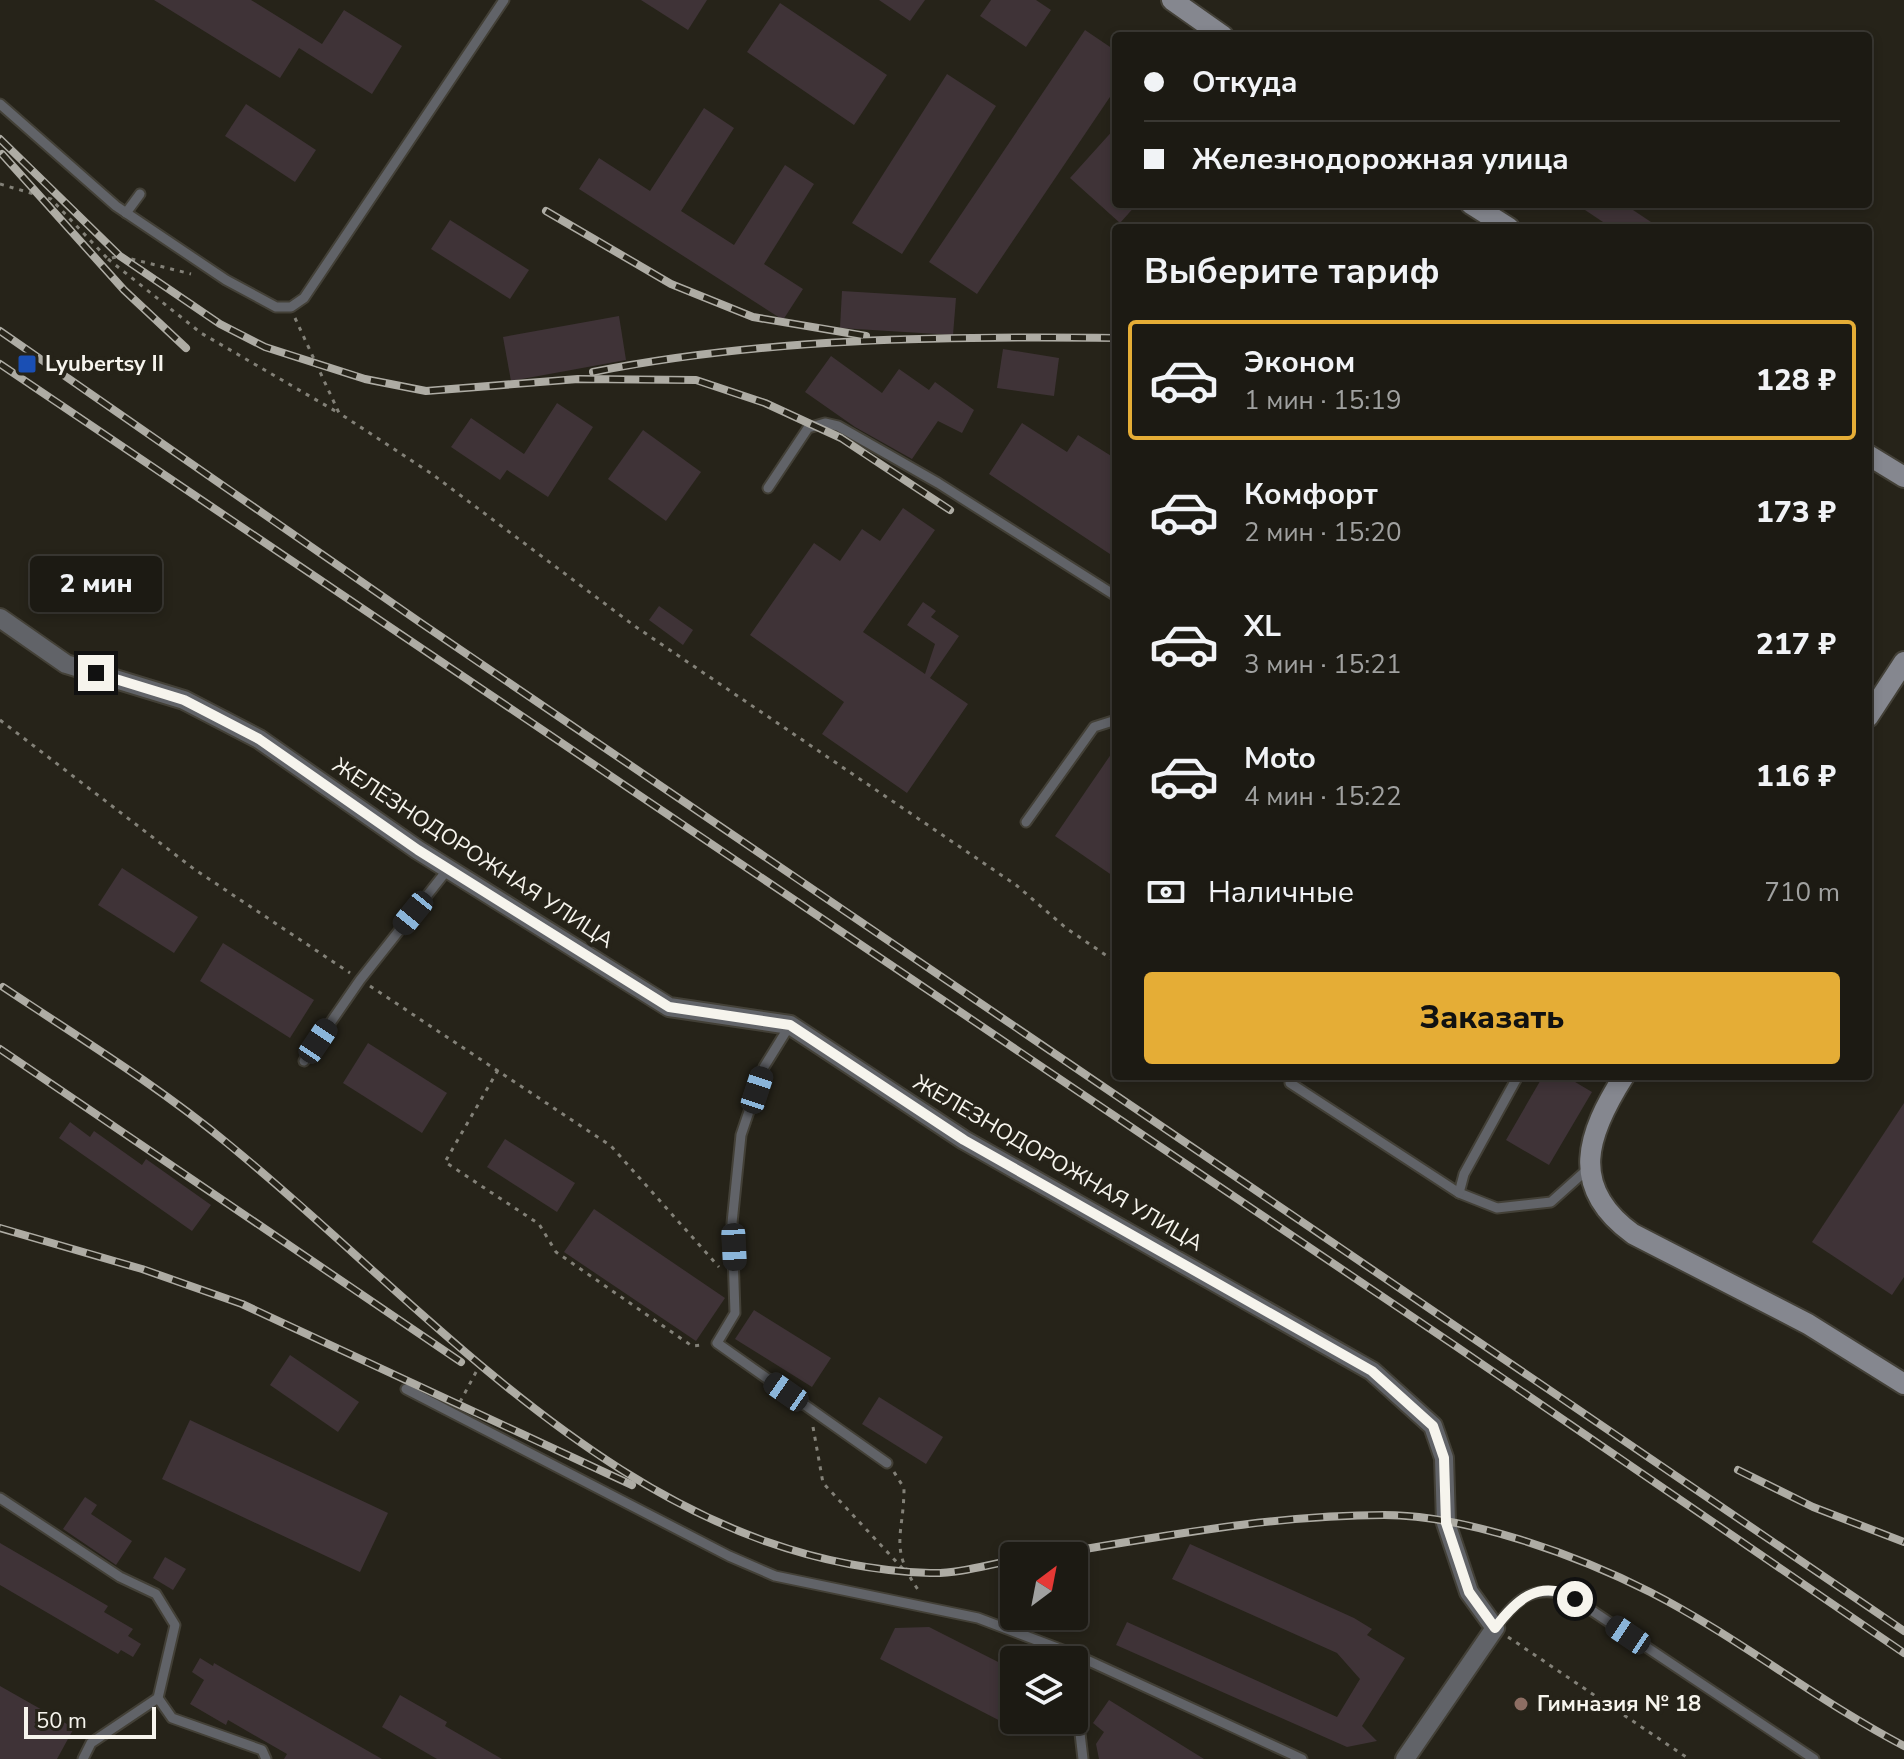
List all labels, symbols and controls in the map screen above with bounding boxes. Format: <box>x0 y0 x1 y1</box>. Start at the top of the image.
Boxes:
text: Откуда <box>1192 62 1298 103</box>
text: Железнодорожная улица <box>1192 139 1569 180</box>
text: Выберите тариф <box>1144 247 1440 296</box>
text: Эконом <box>1244 342 1355 383</box>
icon: car <box>1148 344 1220 416</box>
place label: Lyubertsy II <box>45 349 164 379</box>
marker: Lyubertsy II <box>16 353 38 375</box>
text: 128 ₽ <box>1756 360 1836 401</box>
text: 1 мин · 15:19 <box>1244 383 1401 418</box>
text: Комфорт <box>1244 474 1378 515</box>
icon: car <box>1148 476 1220 548</box>
text: 173 ₽ <box>1756 492 1836 533</box>
text: 2 мин · 15:20 <box>1244 515 1401 550</box>
callout: 2 мин <box>30 557 162 613</box>
text: 2 мин <box>59 566 133 601</box>
text: XL <box>1244 606 1281 647</box>
icon: car <box>1148 608 1220 680</box>
text: 217 ₽ <box>1756 624 1836 665</box>
text: 3 мин · 15:21 <box>1244 647 1401 682</box>
route end <box>78 655 114 691</box>
text: Moto <box>1244 738 1316 779</box>
icon: car <box>1148 740 1220 812</box>
street label: ЖЕЛЕЗНОДОРОЖНАЯ УЛИЦА <box>327 751 619 955</box>
text: 116 ₽ <box>1756 756 1836 797</box>
text: 4 мин · 15:22 <box>1244 779 1401 814</box>
icon: cash <box>1144 870 1188 914</box>
text: Наличные <box>1208 872 1354 913</box>
text: 710 m <box>1764 875 1840 910</box>
car <box>389 887 437 939</box>
button: Заказать <box>1144 972 1840 1064</box>
car <box>295 1014 341 1068</box>
car <box>738 1063 776 1117</box>
street label: ЖЕЛЕЗНОДОРОЖНАЯ УЛИЦА <box>908 1068 1208 1258</box>
car <box>721 1222 747 1272</box>
car <box>759 1368 813 1416</box>
north arrow <box>1000 1542 1088 1630</box>
map controls <box>1000 1542 1088 1734</box>
route start <box>1557 1581 1593 1617</box>
car <box>1601 1612 1655 1658</box>
button: layers <box>1000 1646 1088 1734</box>
place label: Гимназия № 18 <box>1537 1689 1701 1719</box>
marker: Гимназия № 18 <box>1512 1695 1530 1713</box>
scale bar <box>24 1703 156 1739</box>
text: 50 m <box>36 1706 87 1736</box>

